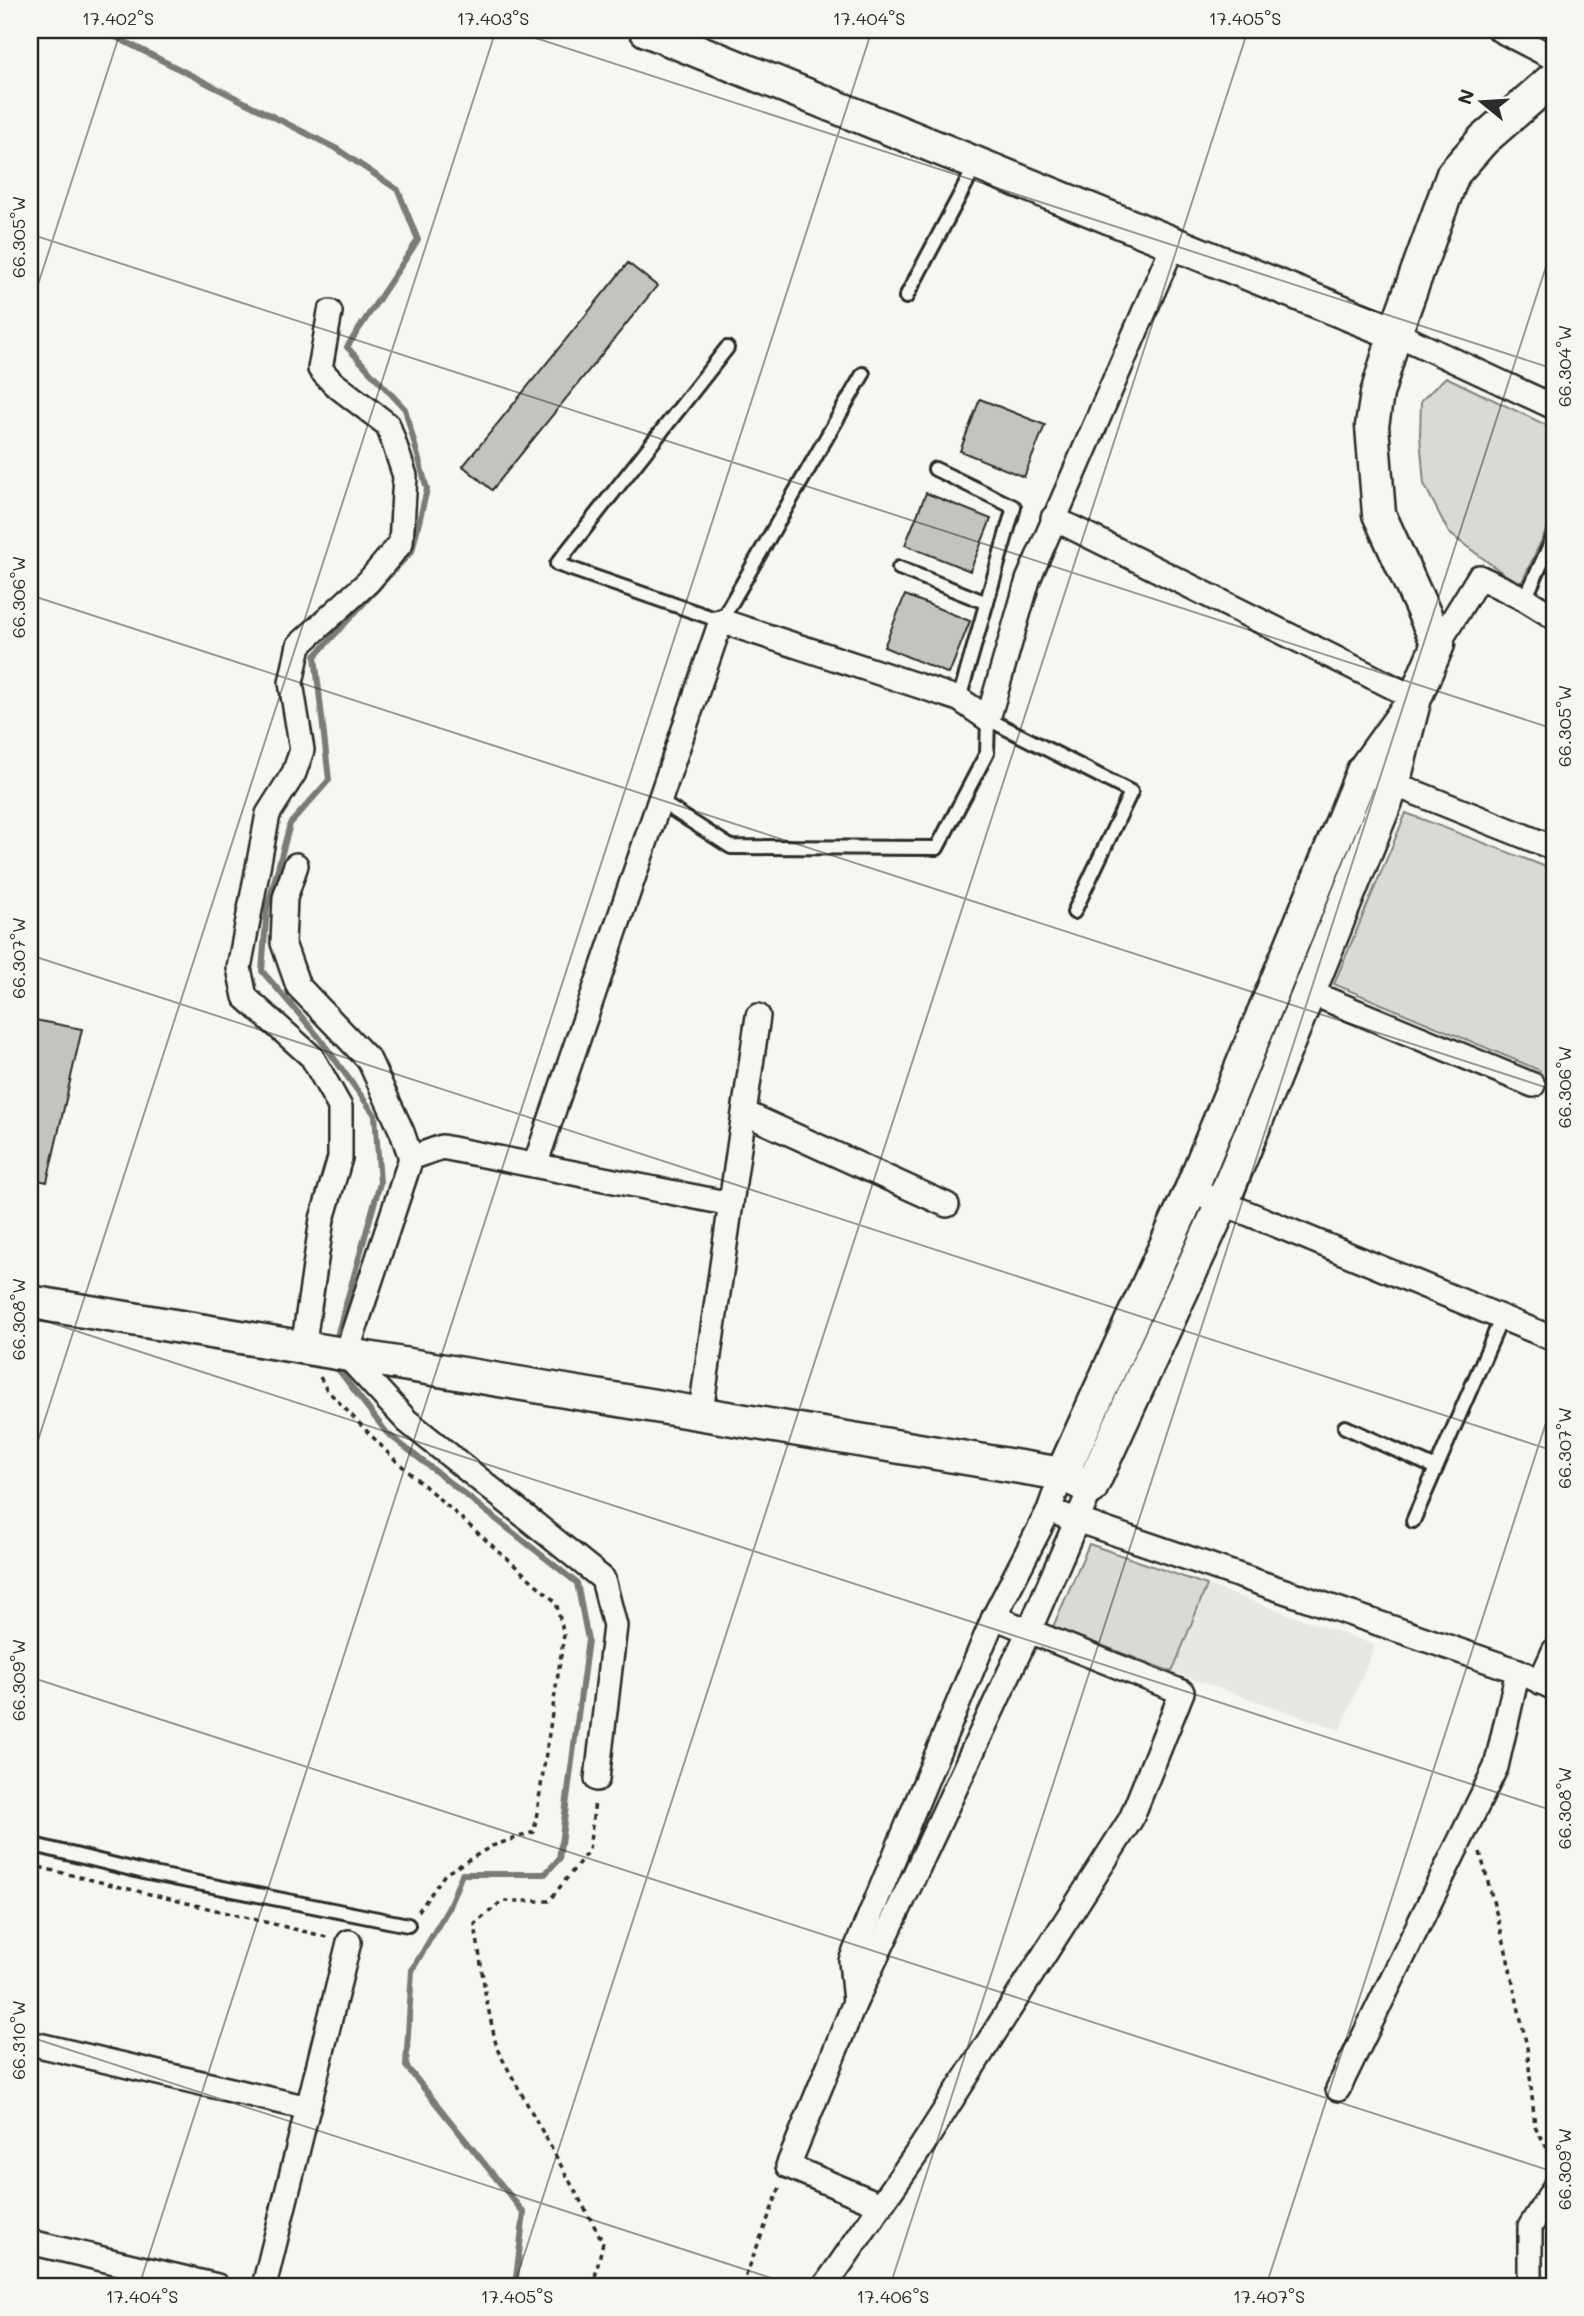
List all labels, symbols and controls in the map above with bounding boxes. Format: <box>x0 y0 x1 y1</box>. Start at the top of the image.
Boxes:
text: 17.402°S <box>82 6 154 30</box>
text: 17.403°S <box>457 6 529 30</box>
text: 17.404°S <box>833 6 905 30</box>
text: 17.405°S <box>1209 6 1281 30</box>
north arrow <box>1448 66 1518 136</box>
text: N <box>1451 86 1479 107</box>
text: 66.305°W <box>6 196 30 278</box>
text: 66.304°W <box>1552 325 1576 407</box>
text: 66.306°W <box>6 556 30 638</box>
text: 66.305°W <box>1552 685 1576 767</box>
text: 66.307°W <box>6 917 30 999</box>
text: 66.306°W <box>1552 1046 1576 1128</box>
text: 66.308°W <box>6 1278 30 1360</box>
text: 66.307°W <box>1552 1407 1576 1489</box>
text: 66.309°W <box>6 1639 30 1721</box>
text: 66.308°W <box>1552 1767 1576 1849</box>
text: 66.310°W <box>6 2000 30 2080</box>
text: 66.309°W <box>1552 2128 1576 2210</box>
text: 17.404°S <box>106 2284 178 2308</box>
text: 17.405°S <box>481 2284 553 2308</box>
text: 17.406°S <box>857 2284 930 2308</box>
text: 17.407°S <box>1233 2284 1305 2308</box>

